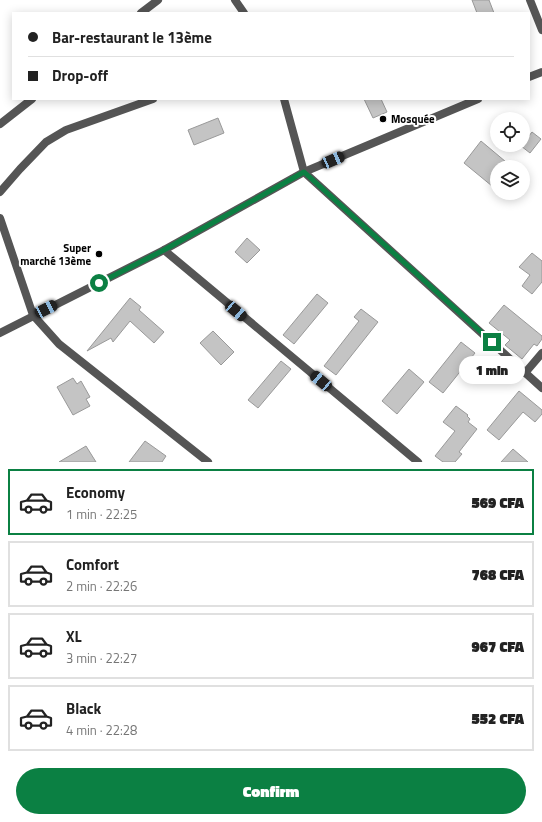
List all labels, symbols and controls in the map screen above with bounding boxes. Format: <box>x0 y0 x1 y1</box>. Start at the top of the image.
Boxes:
text: Bar-restaurant le 13ème <box>52 26 212 49</box>
text: Drop-off <box>52 64 108 87</box>
place label: Mosquée <box>391 111 435 127</box>
map controls <box>490 112 530 200</box>
button: locate <box>490 112 530 152</box>
marker: Mosquée <box>378 114 388 124</box>
car <box>320 150 346 170</box>
button: layers <box>490 160 530 200</box>
place label: Super marché 13ème <box>20 240 91 269</box>
marker: Super marché 13ème <box>94 249 104 259</box>
route start <box>90 274 108 292</box>
car <box>33 298 59 320</box>
car <box>223 299 249 323</box>
route end <box>483 333 501 351</box>
callout: 1 min <box>459 356 525 384</box>
text: 1 min <box>476 360 508 380</box>
car <box>308 369 334 393</box>
text: Economy <box>66 481 125 504</box>
icon: car <box>18 484 54 520</box>
text: 569 CFA <box>471 491 524 514</box>
text: 1 min · 22:25 <box>66 504 137 524</box>
text: Comfort <box>66 553 119 576</box>
icon: car <box>18 556 54 592</box>
text: 768 CFA <box>471 563 524 586</box>
text: 2 min · 22:26 <box>66 576 137 596</box>
text: XL <box>66 625 82 648</box>
icon: car <box>18 628 54 664</box>
text: 967 CFA <box>471 635 524 658</box>
text: 3 min · 22:27 <box>66 648 137 668</box>
text: Black <box>66 697 101 720</box>
icon: car <box>18 700 54 736</box>
text: 552 CFA <box>471 707 524 730</box>
text: 4 min · 22:28 <box>66 720 137 740</box>
button: Confirm <box>16 768 526 814</box>

